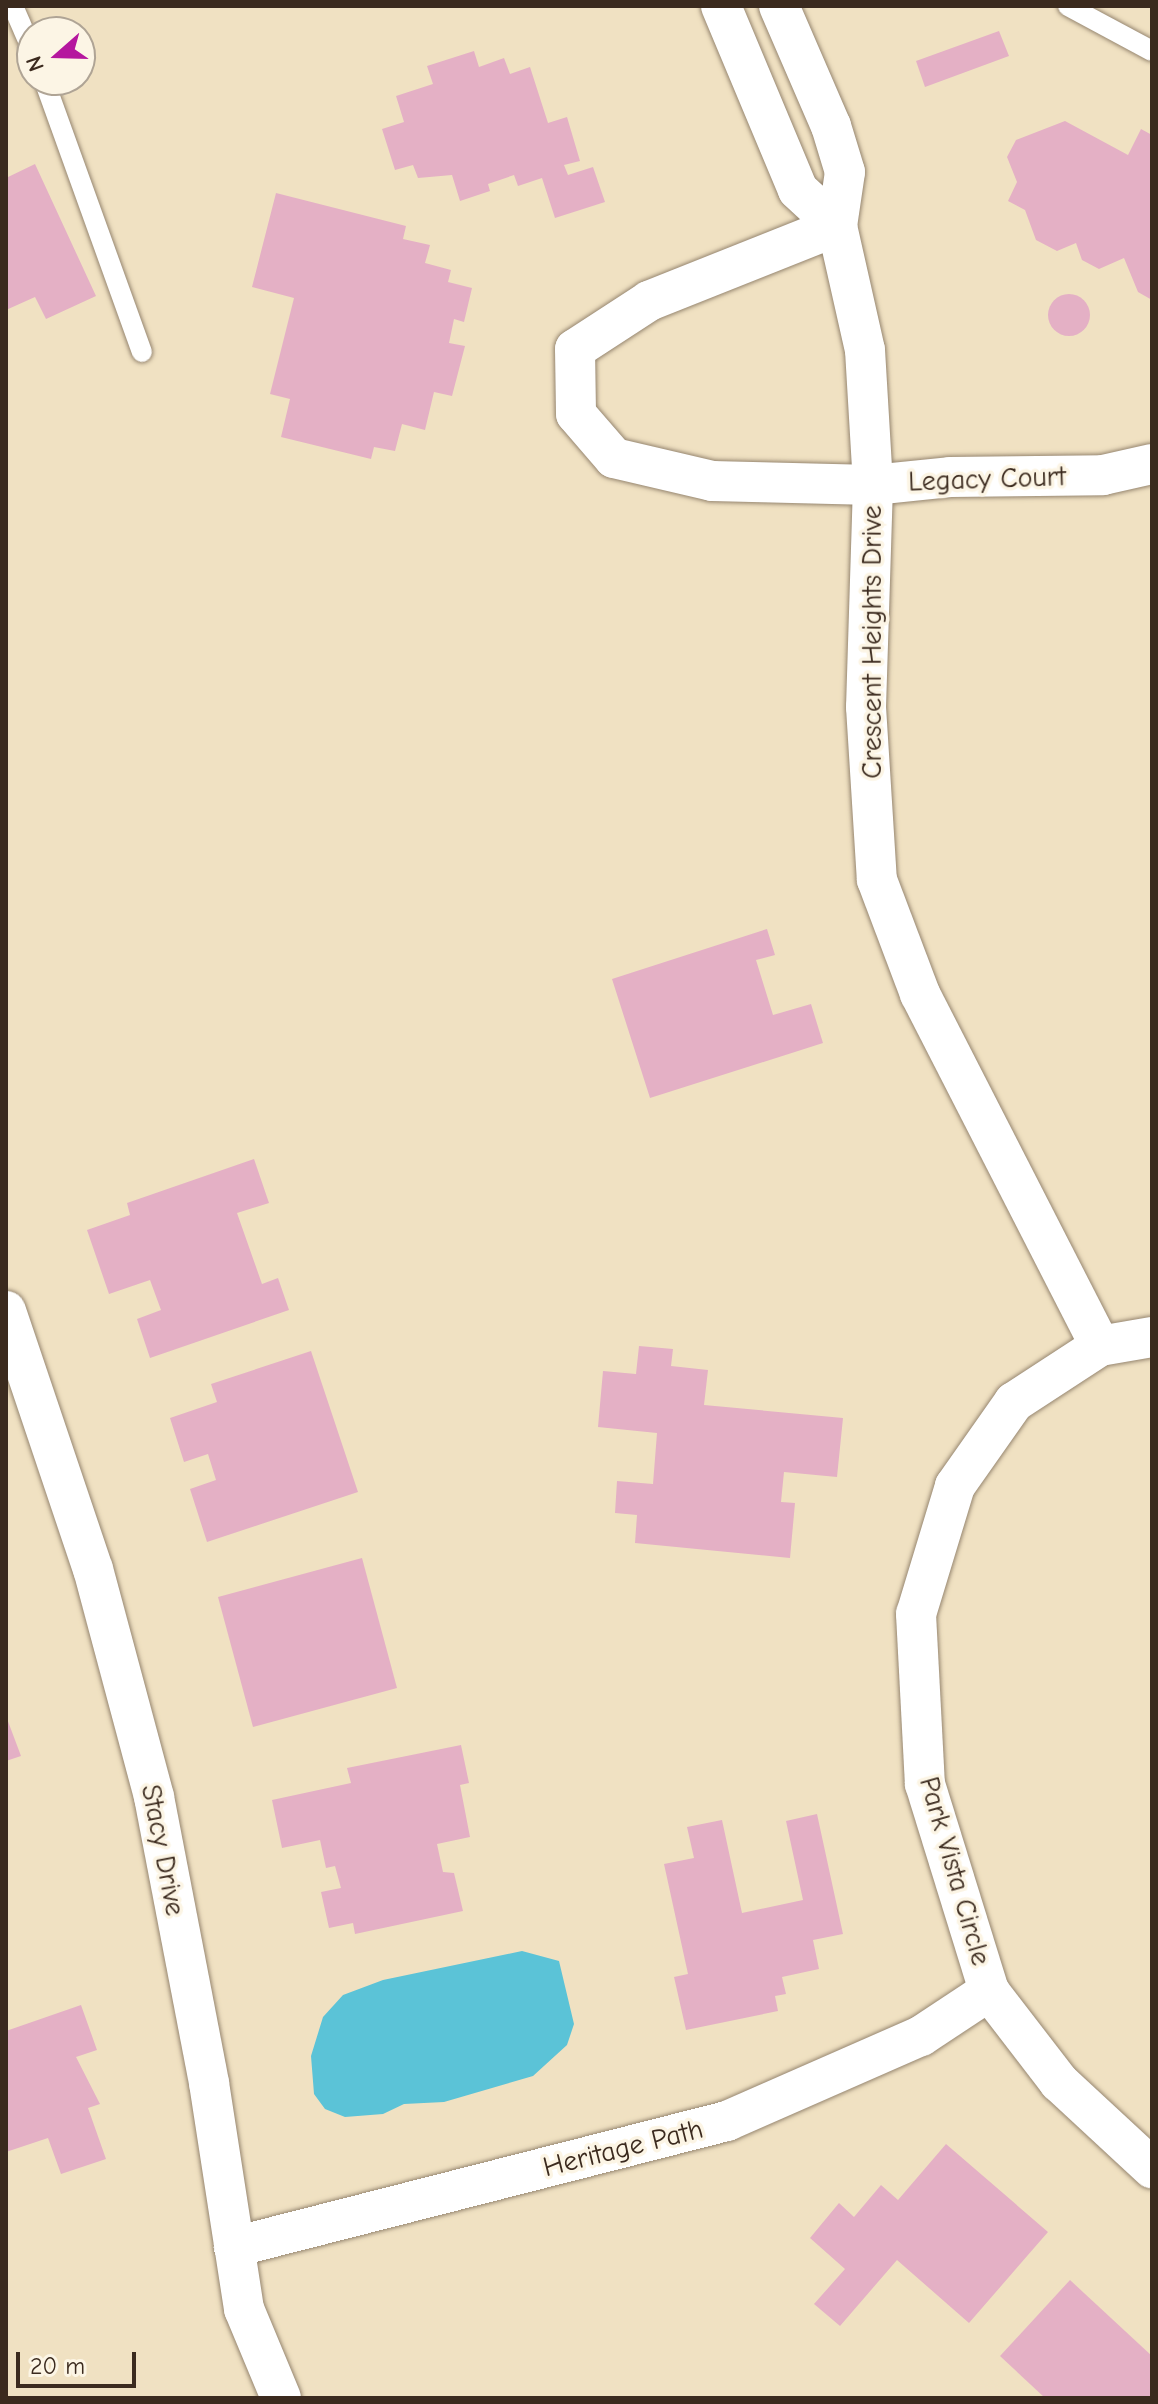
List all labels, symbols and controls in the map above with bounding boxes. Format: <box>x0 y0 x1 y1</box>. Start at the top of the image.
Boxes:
north arrow <box>16 16 96 96</box>
text: N <box>21 52 50 75</box>
street label: Legacy Court <box>908 459 1066 499</box>
street label: Crescent Heights Drive <box>855 505 889 779</box>
street label: Park Vista Circle <box>912 1773 998 1969</box>
street label: Stacy Drive <box>134 1782 192 1918</box>
street label: Heritage Path <box>540 2112 706 2184</box>
scale bar <box>20 2336 140 2386</box>
text: 20 m <box>30 2352 85 2380</box>

